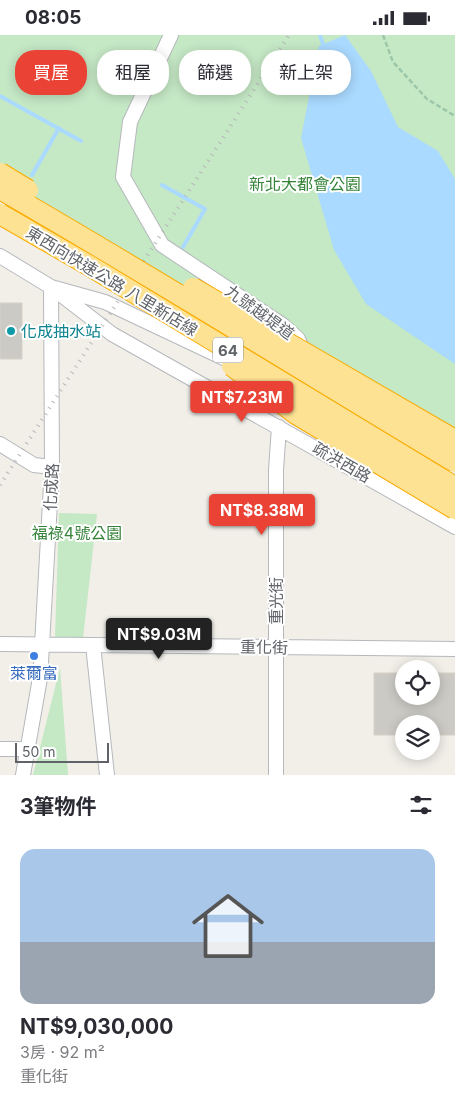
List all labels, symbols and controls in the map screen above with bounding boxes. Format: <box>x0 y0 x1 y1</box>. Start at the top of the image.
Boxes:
text: 08:05 <box>25 6 81 29</box>
chip: 買屋 <box>15 50 87 95</box>
chip: 租屋 <box>97 50 169 95</box>
chip: 篩選 <box>179 50 251 95</box>
chip: 新上架 <box>261 50 351 95</box>
park label: 新北大都會公園 <box>249 174 361 194</box>
street label: 東西向快速公路 八里新店線 <box>23 222 201 340</box>
street label: 九號越堤道 <box>222 280 298 344</box>
place label: 化成抽水站 <box>21 321 101 341</box>
marker: 化成抽水站 <box>5 325 17 337</box>
road number: 64 <box>213 337 243 363</box>
pin: NT$7.23M <box>190 381 294 423</box>
text: NT$7.23M <box>201 387 283 407</box>
street label: 疏洪西路 <box>309 437 375 487</box>
street label: 化成路 <box>40 463 62 511</box>
pin: NT$8.38M <box>210 493 314 536</box>
text: NT$8.38M <box>220 500 304 520</box>
park label: 福祿4號公園 <box>32 523 122 543</box>
street label: 重光街 <box>266 577 286 625</box>
pin: NT$9.03M <box>107 617 211 660</box>
text: NT$9.03M <box>117 624 201 644</box>
street label: 重化街 <box>240 637 288 657</box>
marker: 萊爾富 <box>28 650 40 662</box>
map controls <box>395 660 440 760</box>
button: locate <box>395 660 440 705</box>
place label: 萊爾富 <box>10 663 58 683</box>
button: layers <box>395 715 440 760</box>
scale bar <box>15 740 109 763</box>
text: 50 m <box>22 743 56 760</box>
icon: filters <box>407 791 435 819</box>
text: 3筆物件 <box>20 794 97 819</box>
icon: home <box>183 881 273 971</box>
text: NT$9,030,000 <box>20 1014 173 1039</box>
text: 3房 · 92 m² <box>20 1042 105 1062</box>
text: 重化街 <box>20 1066 68 1086</box>

